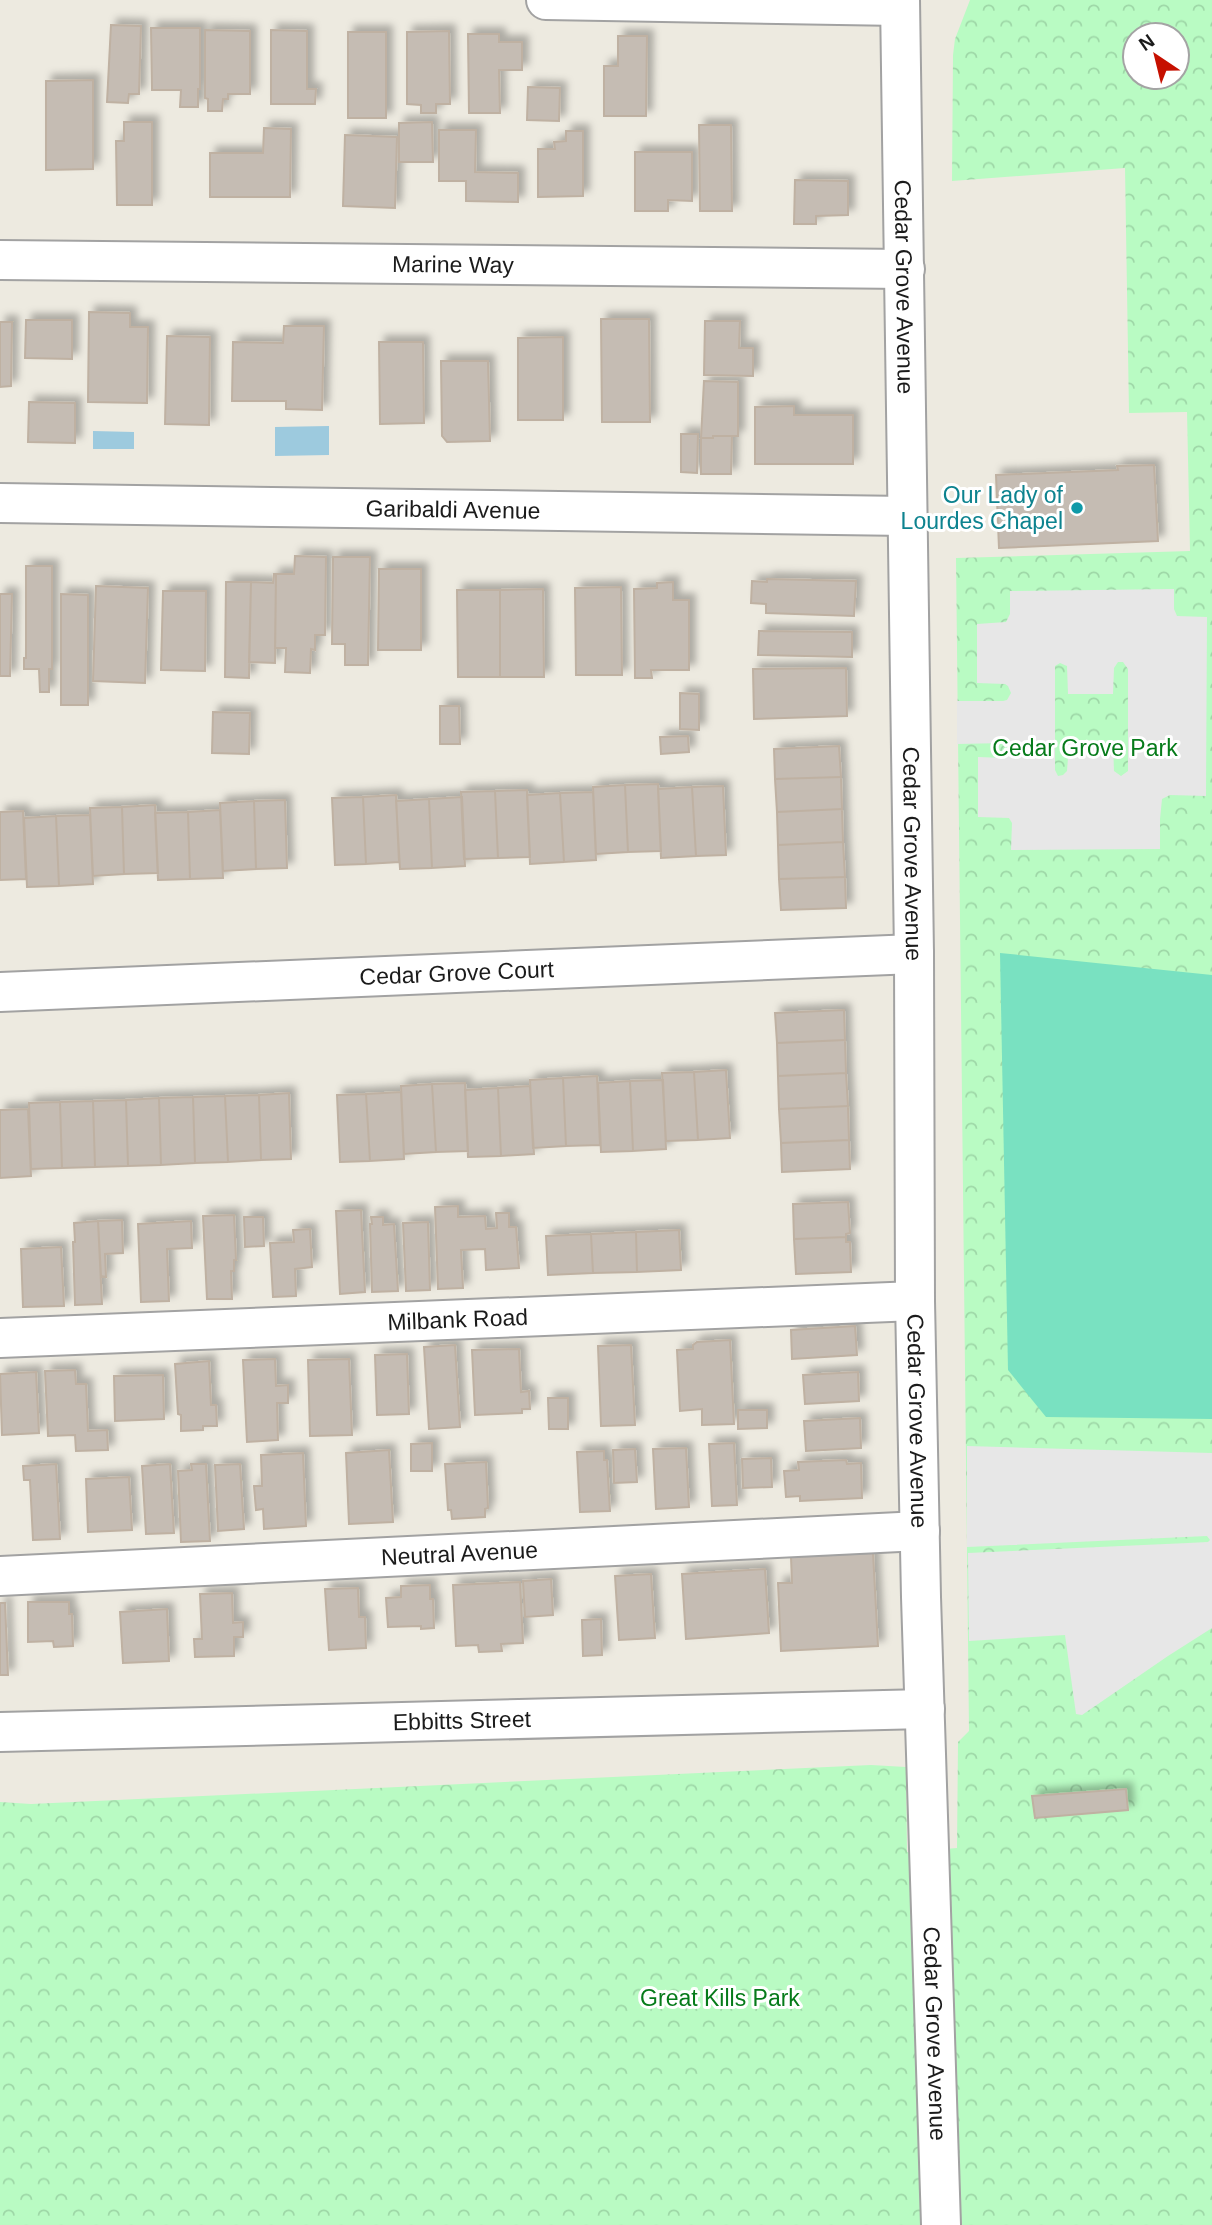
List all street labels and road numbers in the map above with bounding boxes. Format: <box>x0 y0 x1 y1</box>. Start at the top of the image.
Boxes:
street label: Cedar Grove Avenue <box>890 180 919 394</box>
street label: Marine Way <box>392 251 515 278</box>
street label: Garibaldi Avenue <box>365 495 541 524</box>
street label: Cedar Grove Avenue <box>898 746 927 961</box>
street label: Cedar Grove Court <box>359 956 555 990</box>
street label: Milbank Road <box>387 1304 528 1335</box>
street label: Cedar Grove Avenue <box>902 1313 933 1528</box>
street label: Neutral Avenue <box>380 1537 538 1570</box>
street label: Ebbitts Street <box>392 1706 532 1735</box>
street label: Cedar Grove Avenue <box>918 1926 951 2141</box>

